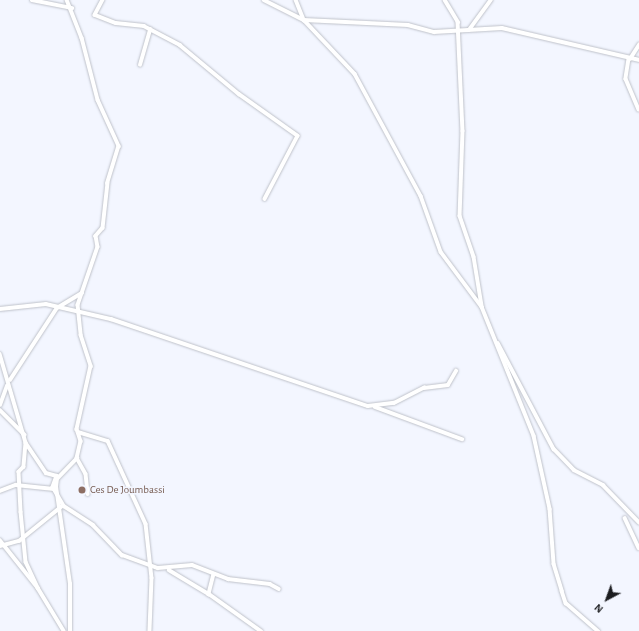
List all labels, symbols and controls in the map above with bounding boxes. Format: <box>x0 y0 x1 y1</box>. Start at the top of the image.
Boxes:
place label: Ces De Joumbassi <box>90 483 165 497</box>
marker: Ces De Joumbassi <box>77 485 87 495</box>
north arrow <box>587 579 627 619</box>
text: N <box>592 602 605 615</box>

